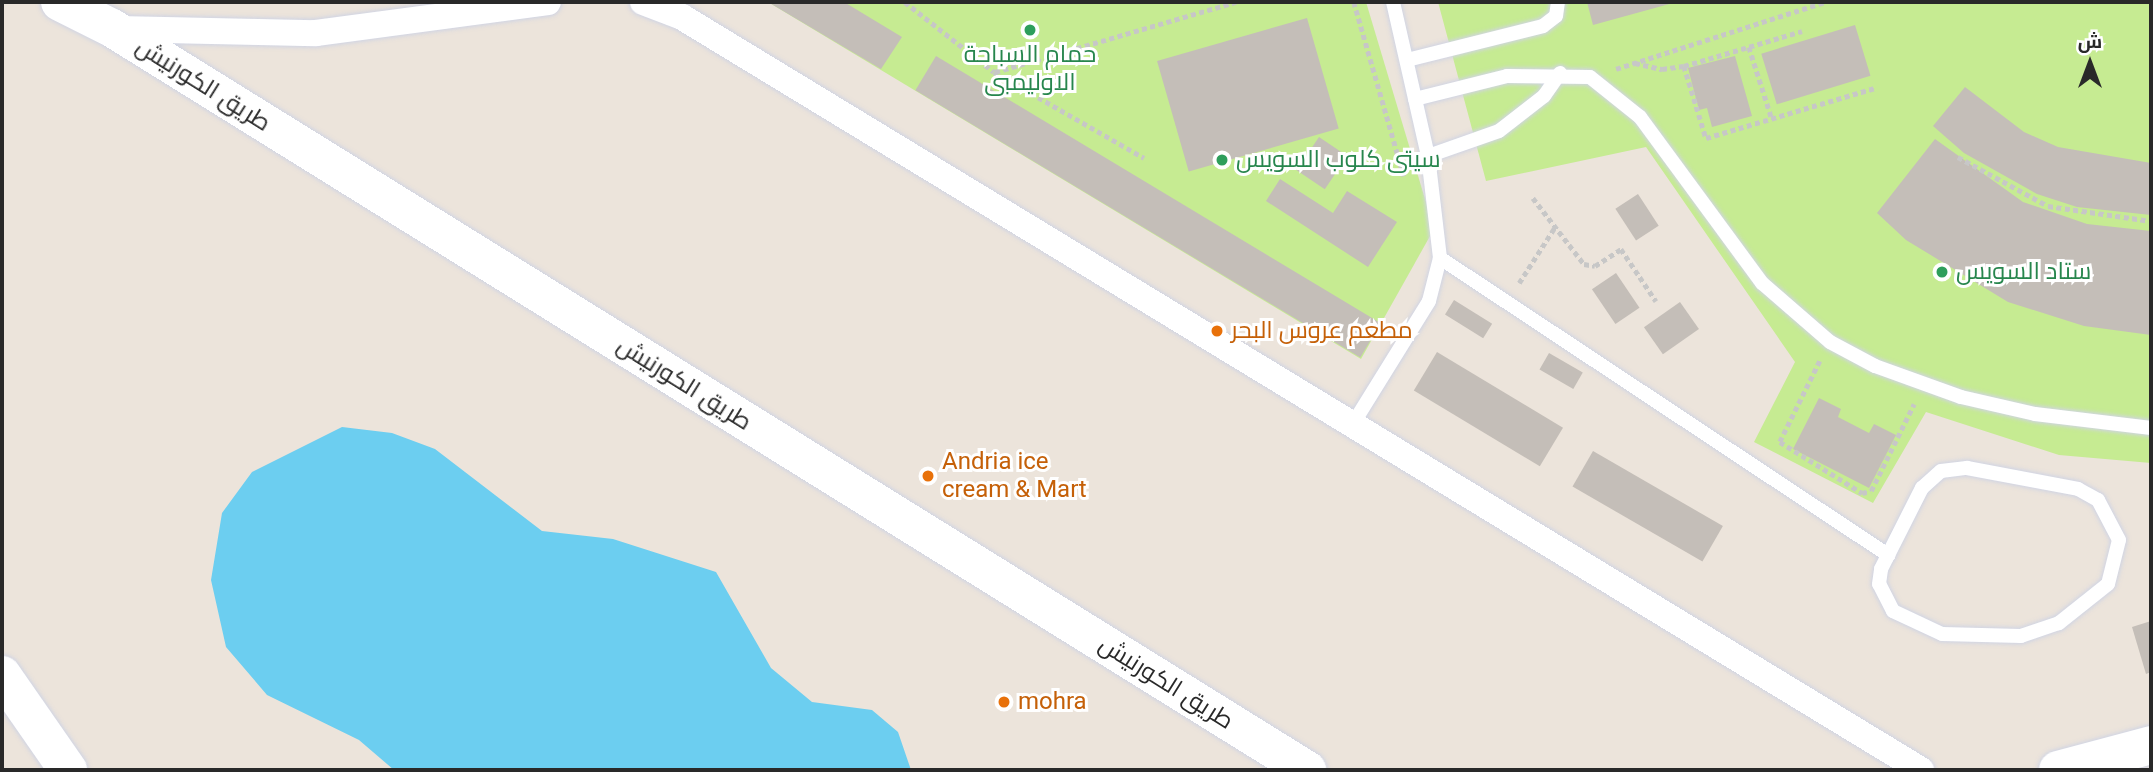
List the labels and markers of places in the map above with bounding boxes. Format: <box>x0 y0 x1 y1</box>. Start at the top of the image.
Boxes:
marker: حمام السباحة الاوليمبى <box>1022 22 1038 38</box>
place label: حمام السباحة الاوليمبى <box>964 41 1096 97</box>
place label: سيتى كلوب السويس <box>1236 146 1441 174</box>
marker: سيتى كلوب السويس <box>1214 152 1230 168</box>
place label: ستاد السويس <box>1956 258 2091 286</box>
marker: ستاد السويس <box>1934 264 1950 280</box>
place label: مطعم عروس البحر <box>1231 317 1413 345</box>
marker: مطعم عروس البحر <box>1209 323 1225 339</box>
place label: Andria ice cream & Mart <box>942 448 1087 504</box>
marker: Andria ice cream & Mart <box>920 468 936 484</box>
place label: mohra <box>1018 688 1087 716</box>
marker: mohra <box>996 694 1012 710</box>

